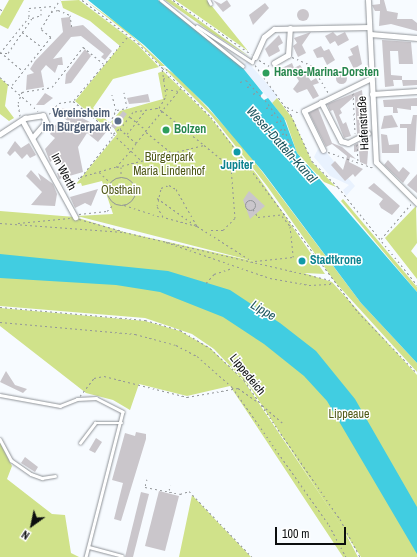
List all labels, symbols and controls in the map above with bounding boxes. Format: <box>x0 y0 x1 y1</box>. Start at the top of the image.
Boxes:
place label: Hanse-Marina-Dorsten <box>274 66 379 80</box>
marker: Hanse-Marina-Dorsten <box>261 68 271 78</box>
street label: Hafenstraße <box>355 96 373 150</box>
water label: Wesel-Datteln-Kanal <box>243 104 319 186</box>
place label: Vereinsheim im Bürgerpark <box>43 107 110 135</box>
marker: Vereinsheim im Bürgerpark <box>113 116 123 126</box>
place label: Bolzen <box>174 123 206 137</box>
marker: Bolzen <box>161 125 171 135</box>
marker: Jupiter <box>232 147 242 157</box>
street label: Im Werth <box>47 151 79 193</box>
park label: Bürgerpark Maria Lindenhof <box>133 151 205 179</box>
place label: Jupiter <box>221 159 253 173</box>
park label: Obsthain <box>101 184 141 198</box>
place label: Stadtkrone <box>310 254 361 268</box>
marker: Stadtkrone <box>297 256 307 266</box>
water label: Lippe <box>248 297 278 325</box>
street label: Lippedeich <box>226 352 268 398</box>
park label: Lippeaue <box>328 408 370 422</box>
north arrow <box>12 505 52 545</box>
scale bar <box>277 519 348 545</box>
text: 100 m <box>282 526 309 542</box>
text: N <box>19 527 32 543</box>

